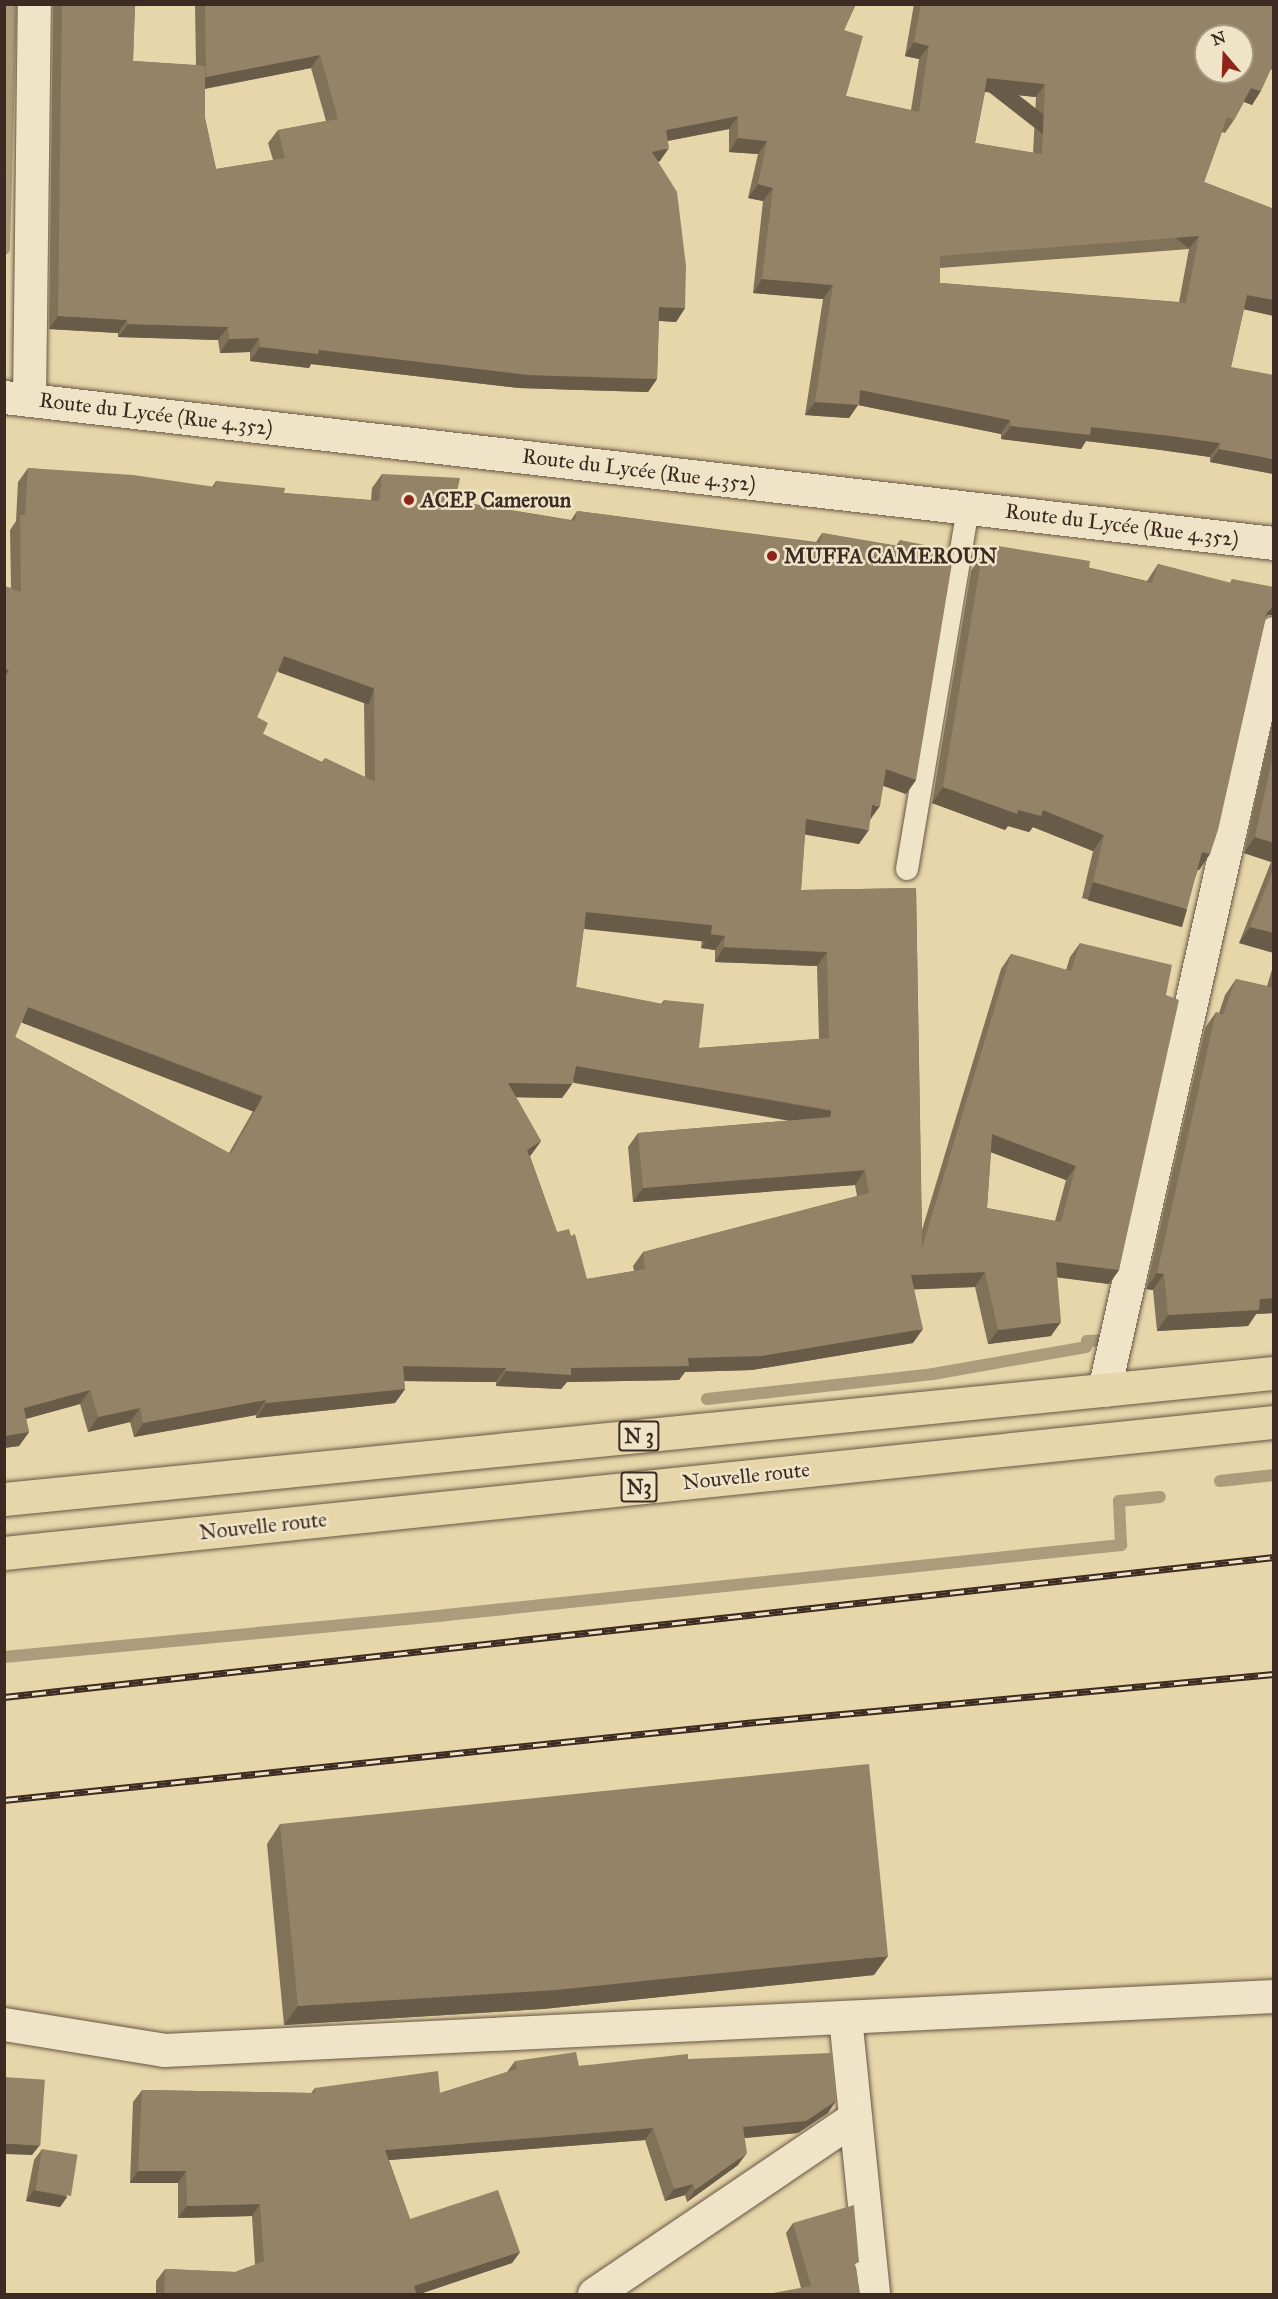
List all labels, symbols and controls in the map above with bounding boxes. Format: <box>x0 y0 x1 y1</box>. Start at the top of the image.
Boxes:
north arrow <box>1194 24 1254 84</box>
text: N <box>1209 27 1228 50</box>
street label: Route du Lycée (Rue 4.352) <box>38 387 274 441</box>
street label: Route du Lycée (Rue 4.352) <box>521 443 757 497</box>
place label: ACEP Cameroun <box>421 487 571 513</box>
marker: ACEP Cameroun <box>402 493 416 507</box>
street label: Route du Lycée (Rue 4.352) <box>1004 498 1240 552</box>
place label: MUFFA CAMEROUN <box>784 543 997 569</box>
marker: MUFFA CAMEROUN <box>765 549 779 563</box>
road number: N 3 <box>618 1419 660 1453</box>
street label: Nouvelle route <box>681 1457 811 1495</box>
road number: N3 <box>620 1470 658 1504</box>
street label: Nouvelle route <box>198 1507 328 1545</box>

